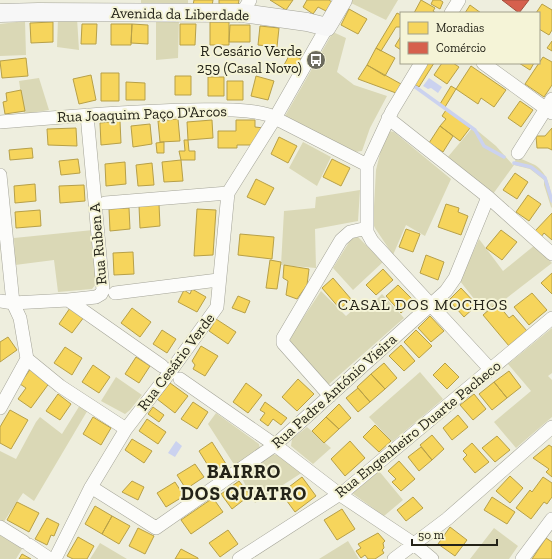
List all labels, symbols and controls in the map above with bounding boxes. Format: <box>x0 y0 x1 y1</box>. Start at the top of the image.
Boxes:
street label: Avenida da Liberdade <box>111 4 249 24</box>
legend <box>400 12 540 64</box>
text: Moradias <box>436 21 484 35</box>
text: Comércio <box>436 41 486 55</box>
place label: R Cesário Verde 259 (Casal Novo) <box>197 42 302 77</box>
bus stop icon: R Cesário Verde 259 (Casal Novo) <box>305 49 327 71</box>
street label: Rua Joaquim Paço D'Arcos <box>57 102 227 126</box>
street label: Rua Ruben A <box>85 202 111 286</box>
district label: CASAL DOS MOCHOS <box>338 295 508 314</box>
street label: Rua Cesário Verde <box>134 310 218 414</box>
street label: Rua Padre António Vieira <box>268 330 400 452</box>
street label: Rua Engenheiro Duarte Pacheco <box>332 356 505 501</box>
district label: BAIRRO DOS QUATRO <box>181 460 307 505</box>
scale bar <box>412 521 497 547</box>
text: 50 m <box>418 528 445 542</box>

